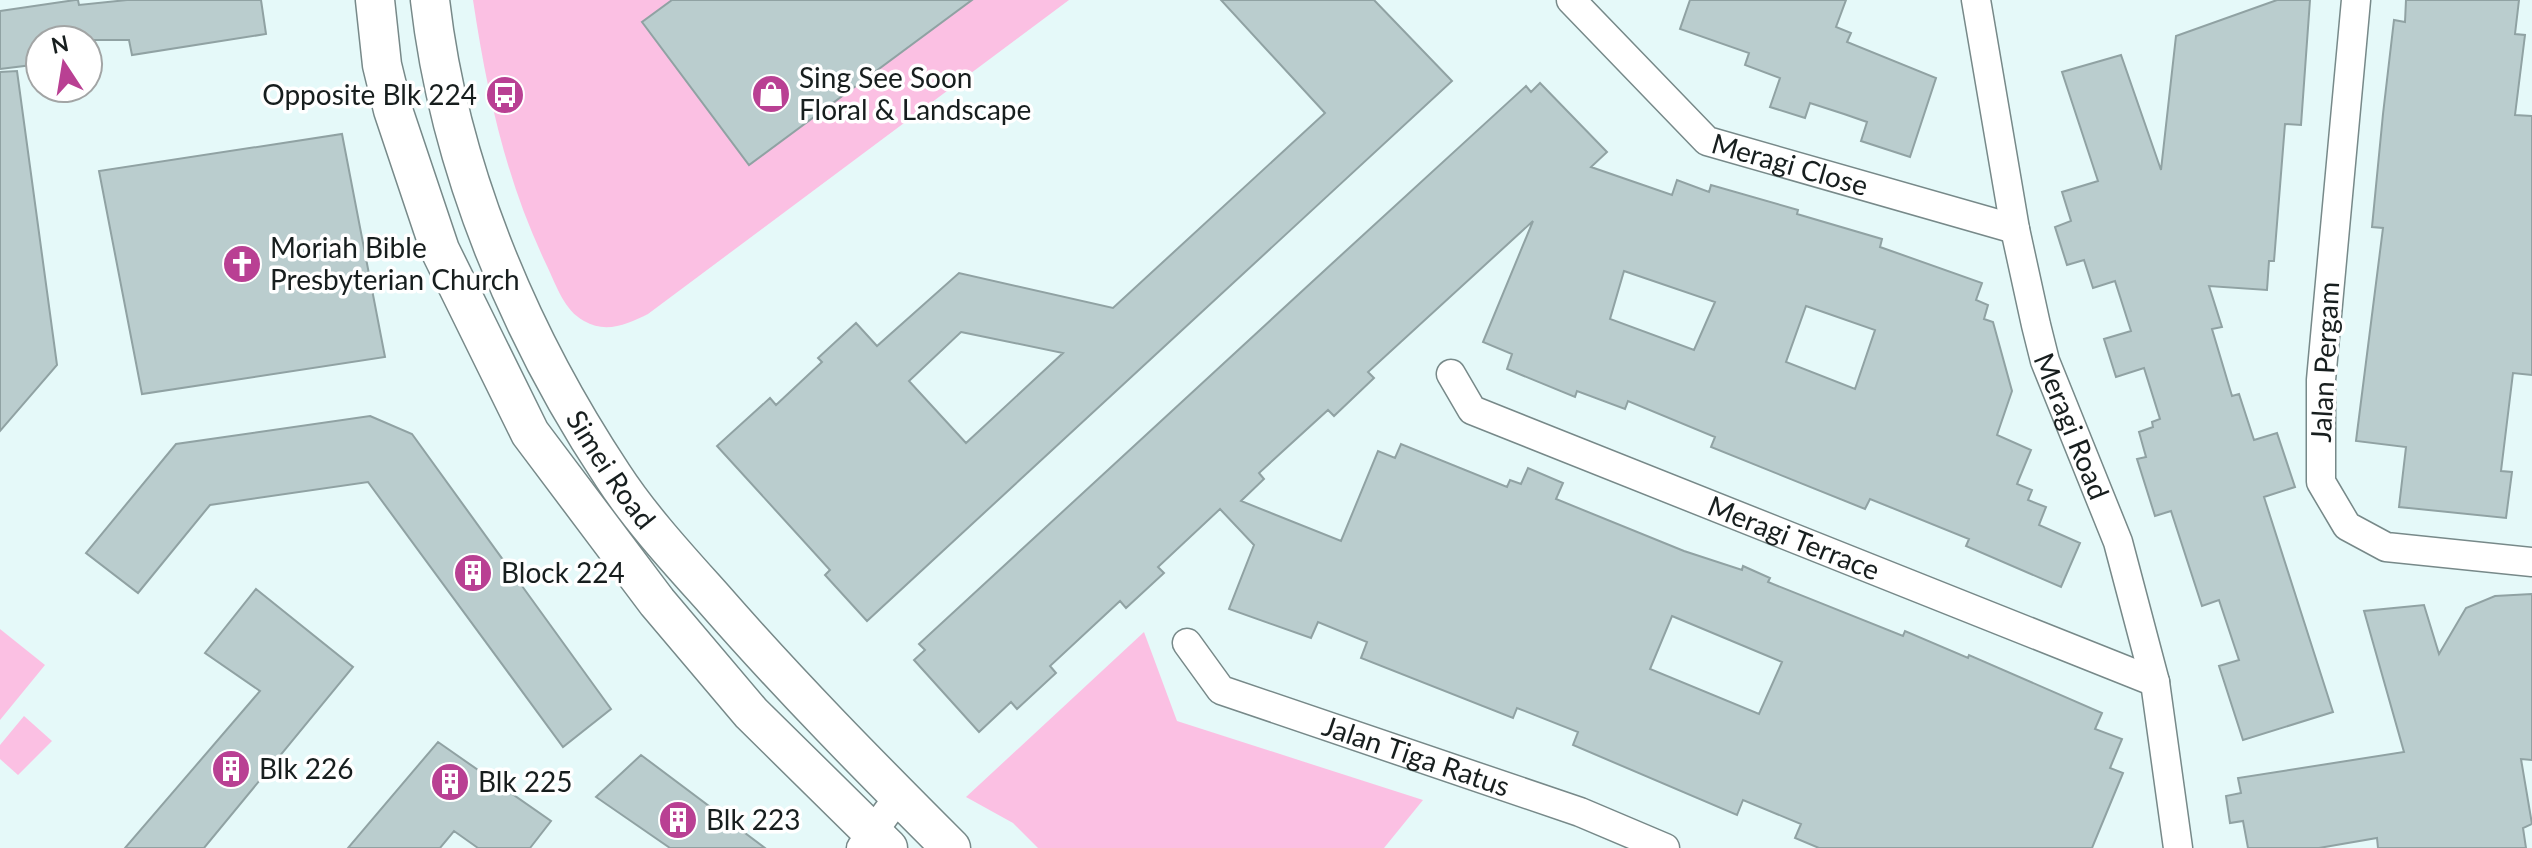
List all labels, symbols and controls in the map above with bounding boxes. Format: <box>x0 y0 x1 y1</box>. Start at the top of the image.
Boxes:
north arrow <box>24 24 104 104</box>
text: N <box>49 29 71 59</box>
place label: Sing See Soon Floral & Landscape <box>799 60 1031 126</box>
shop icon: Sing See Soon Floral & Landscape <box>750 73 792 115</box>
bus stop icon: Opposite Blk 224 <box>484 74 526 116</box>
place label: Opposite Blk 224 <box>262 77 477 111</box>
street label: Meragi Close <box>1708 125 1872 202</box>
place label: Moriah Bible Presbyterian Church <box>270 230 520 296</box>
church icon: Moriah Bible Presbyterian Church <box>221 243 263 285</box>
street label: Jalan Pergam <box>2303 281 2345 443</box>
street label: Meragi Road <box>2028 348 2117 504</box>
street label: Simei Road <box>560 404 663 535</box>
street label: Meragi Terrace <box>1703 488 1885 587</box>
building icon: Block 224 <box>452 552 494 594</box>
place label: Block 224 <box>501 555 625 589</box>
street label: Jalan Tiga Ratus <box>1318 708 1514 803</box>
building icon: Blk 226 <box>210 748 252 790</box>
place label: Blk 226 <box>259 751 354 785</box>
building icon: Blk 225 <box>429 761 471 803</box>
place label: Blk 225 <box>478 764 573 798</box>
building icon: Blk 223 <box>657 799 699 841</box>
place label: Blk 223 <box>706 802 801 836</box>

